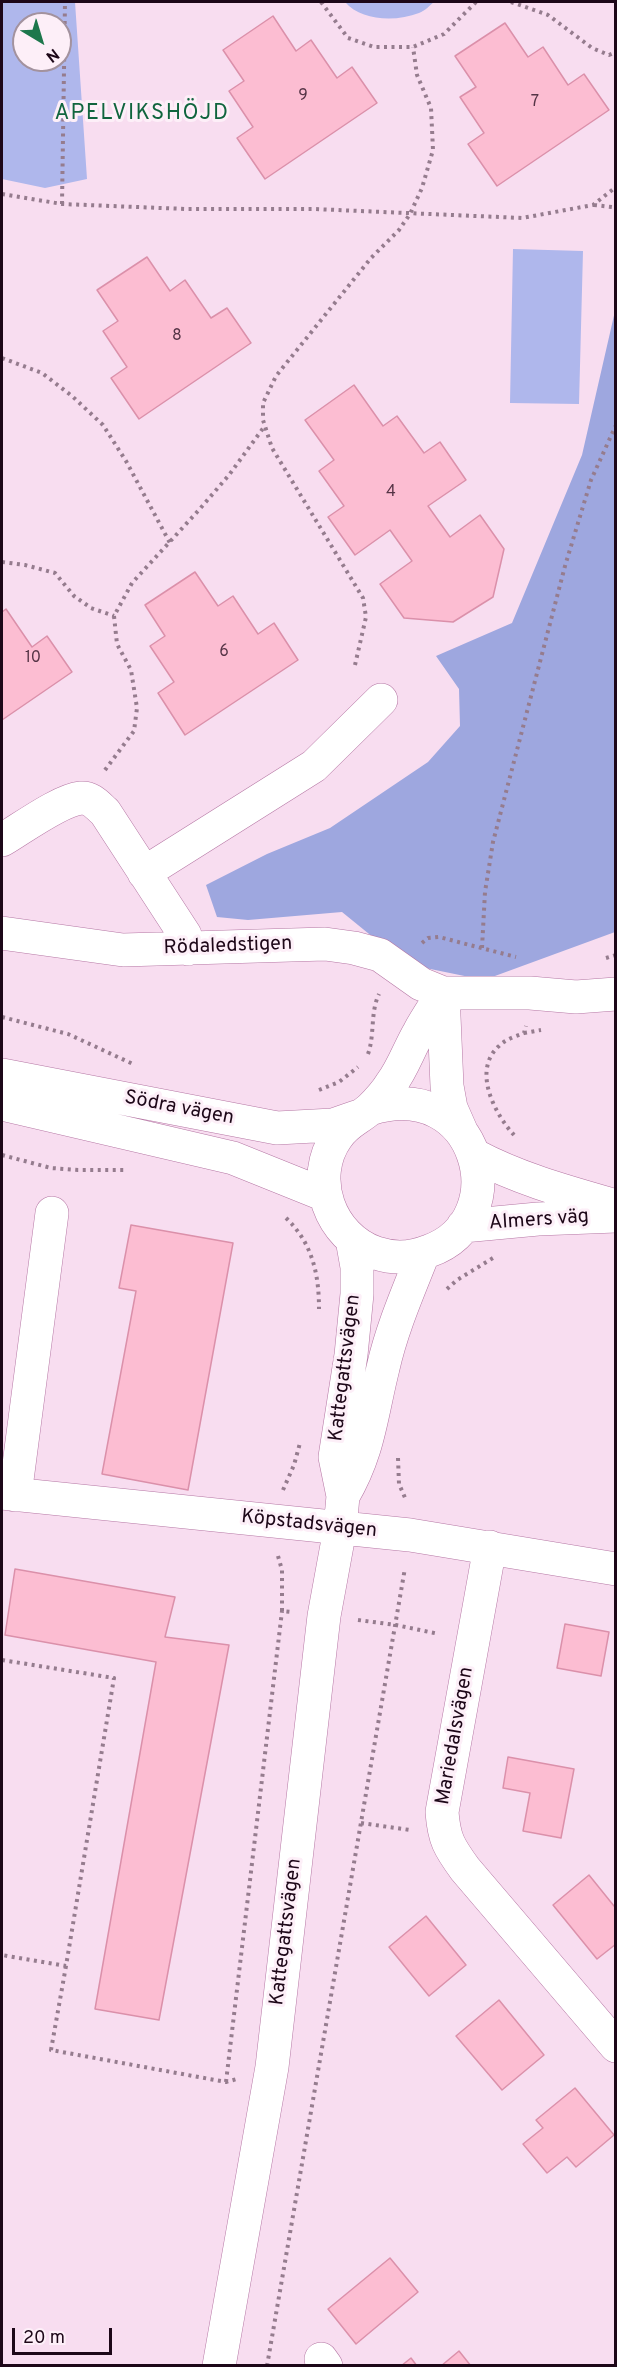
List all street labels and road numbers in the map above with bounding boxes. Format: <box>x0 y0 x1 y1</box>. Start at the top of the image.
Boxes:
street label: Rödaledstigen <box>163 933 293 961</box>
street label: Södra vägen <box>122 1087 236 1131</box>
street label: Almers väg <box>488 1206 590 1236</box>
street label: Kattegattsvägen <box>325 1293 367 1443</box>
street label: Köpstadsvägen <box>240 1506 378 1544</box>
street label: Mariedalsvägen <box>432 1665 480 1807</box>
street label: Kattegattsvägen <box>266 1857 308 2007</box>

